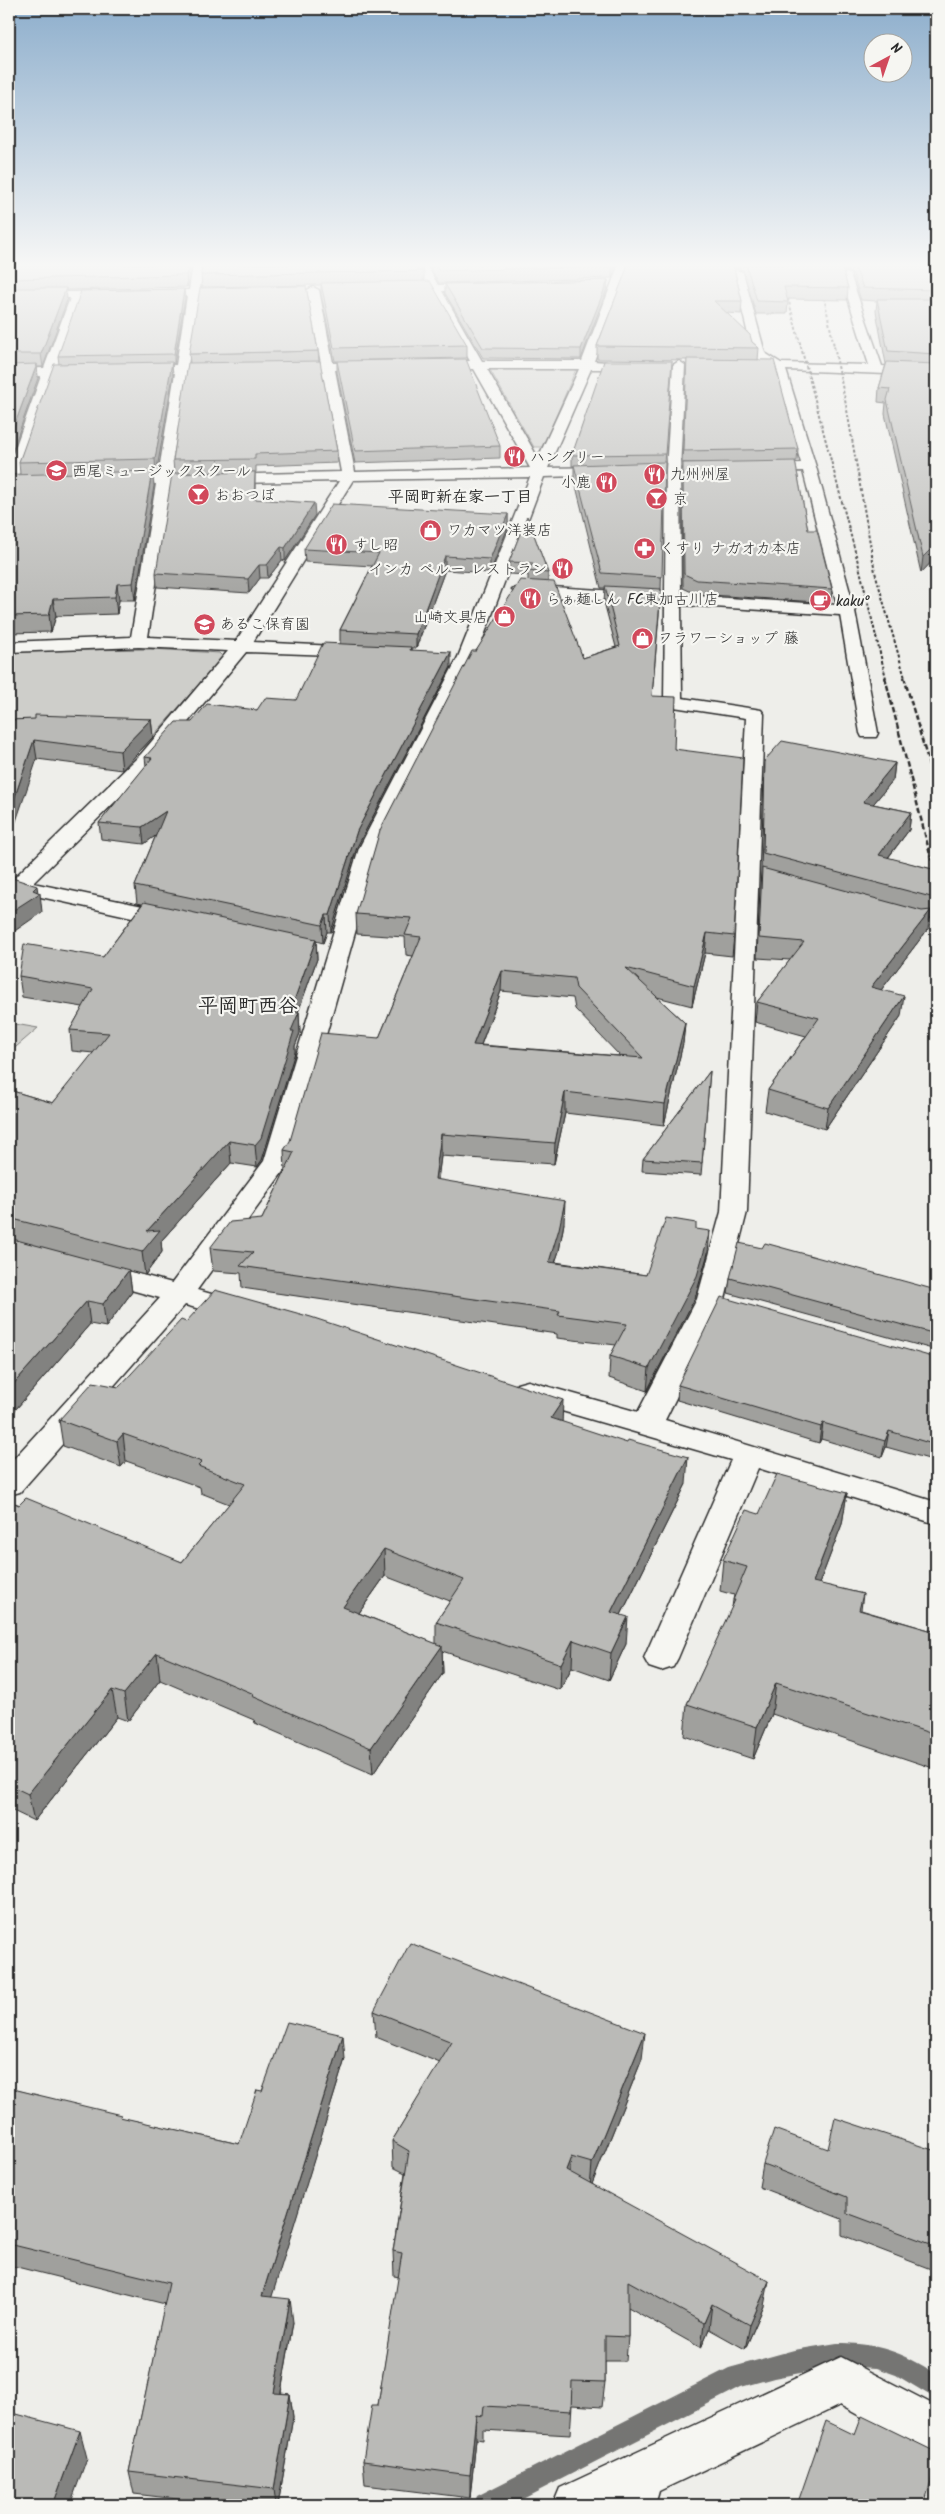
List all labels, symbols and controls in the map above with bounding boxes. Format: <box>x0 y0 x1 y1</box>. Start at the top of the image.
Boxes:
north arrow <box>862 32 912 82</box>
text: N <box>885 38 906 60</box>
restaurant icon: ハングリー <box>502 445 526 469</box>
place label: ハングリー <box>530 446 605 470</box>
school or university icon: 西尾ミュージックスクール <box>44 459 68 483</box>
place label: 西尾ミュージックスクール <box>72 460 251 484</box>
restaurant icon: 九州州屋 <box>642 462 666 486</box>
place label: 九州州屋 <box>670 463 730 487</box>
restaurant icon: 小鹿 <box>595 470 619 494</box>
place label: 小鹿 <box>561 471 591 495</box>
bar icon: おおつぼ <box>187 483 211 507</box>
place label: おおつぼ <box>215 484 275 508</box>
district label: 平岡町新在家一丁目 <box>388 485 532 510</box>
bar icon: 京 <box>645 487 669 511</box>
place label: 京 <box>673 488 688 512</box>
shop icon: ワカマツ洋装店 <box>419 518 443 542</box>
place label: ワカマツ洋装店 <box>447 519 552 543</box>
restaurant icon: すし昭 <box>325 533 349 557</box>
place label: すし昭 <box>353 534 398 558</box>
pharmacy icon: くすり ナガオカ本店 <box>632 536 656 560</box>
place label: くすり ナガオカ本店 <box>660 537 801 561</box>
restaurant icon: インカ ペルー レストラン <box>551 557 575 581</box>
place label: インカ ペルー レストラン <box>368 558 547 582</box>
restaurant icon: らぁ麺しん FC東加古川店 <box>518 587 542 611</box>
place label: らぁ麺しん FC東加古川店 <box>546 588 719 612</box>
cafe icon: kaku° <box>808 589 832 613</box>
place label: kaku° <box>836 590 870 614</box>
shop icon: 山崎文具店 <box>492 605 516 629</box>
place label: 山崎文具店 <box>413 606 488 630</box>
school or university icon: あるこ保育園 <box>192 612 216 636</box>
place label: あるこ保育園 <box>220 613 310 637</box>
shop icon: フラワーショップ 藤 <box>630 626 654 650</box>
place label: フラワーショップ 藤 <box>658 627 799 651</box>
district label: 平岡町西谷 <box>198 991 298 1023</box>

